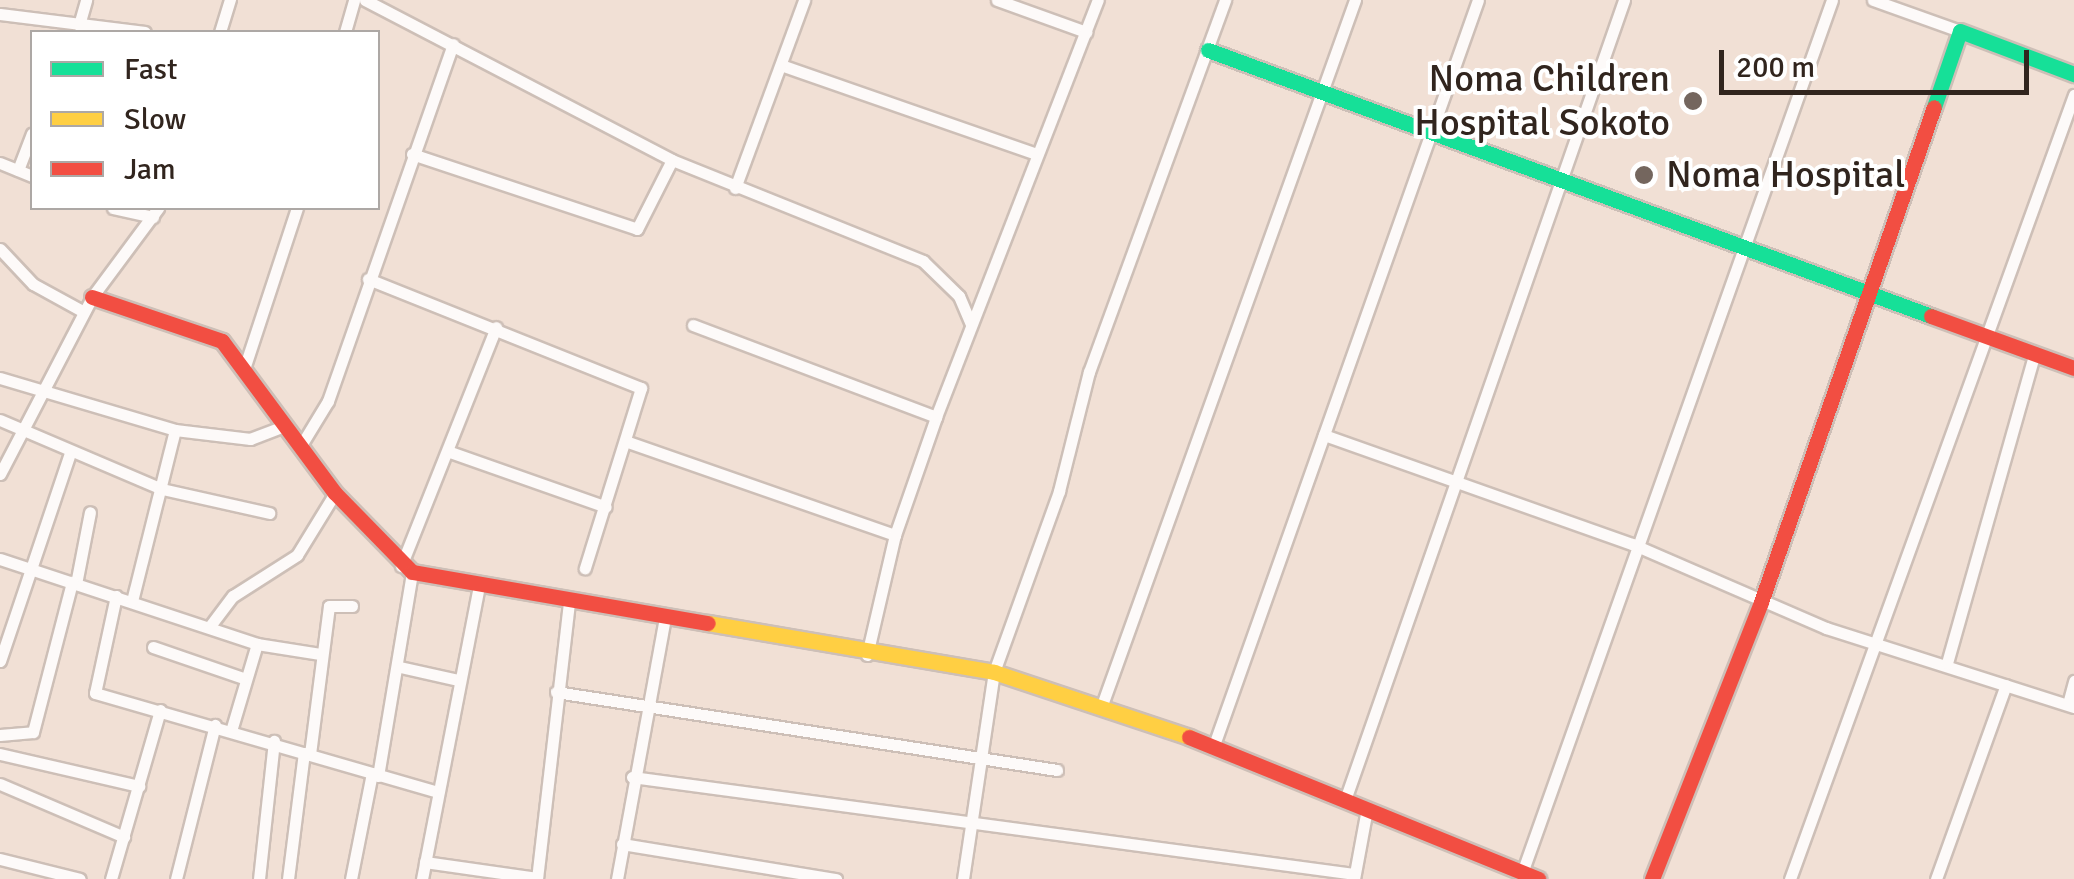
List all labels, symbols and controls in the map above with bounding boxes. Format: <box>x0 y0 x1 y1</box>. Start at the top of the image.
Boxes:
legend <box>30 30 380 210</box>
scale bar <box>1724 30 2034 92</box>
text: 200 m <box>1736 49 1815 86</box>
text: Fast <box>124 51 177 88</box>
place label: Noma Children Hospital Sokoto <box>1414 56 1670 146</box>
marker: Noma Children Hospital Sokoto <box>1680 88 1706 114</box>
text: Slow <box>124 101 186 138</box>
text: Jam <box>124 151 176 188</box>
place label: Noma Hospital <box>1666 152 1905 198</box>
marker: Noma Hospital <box>1631 162 1657 188</box>

